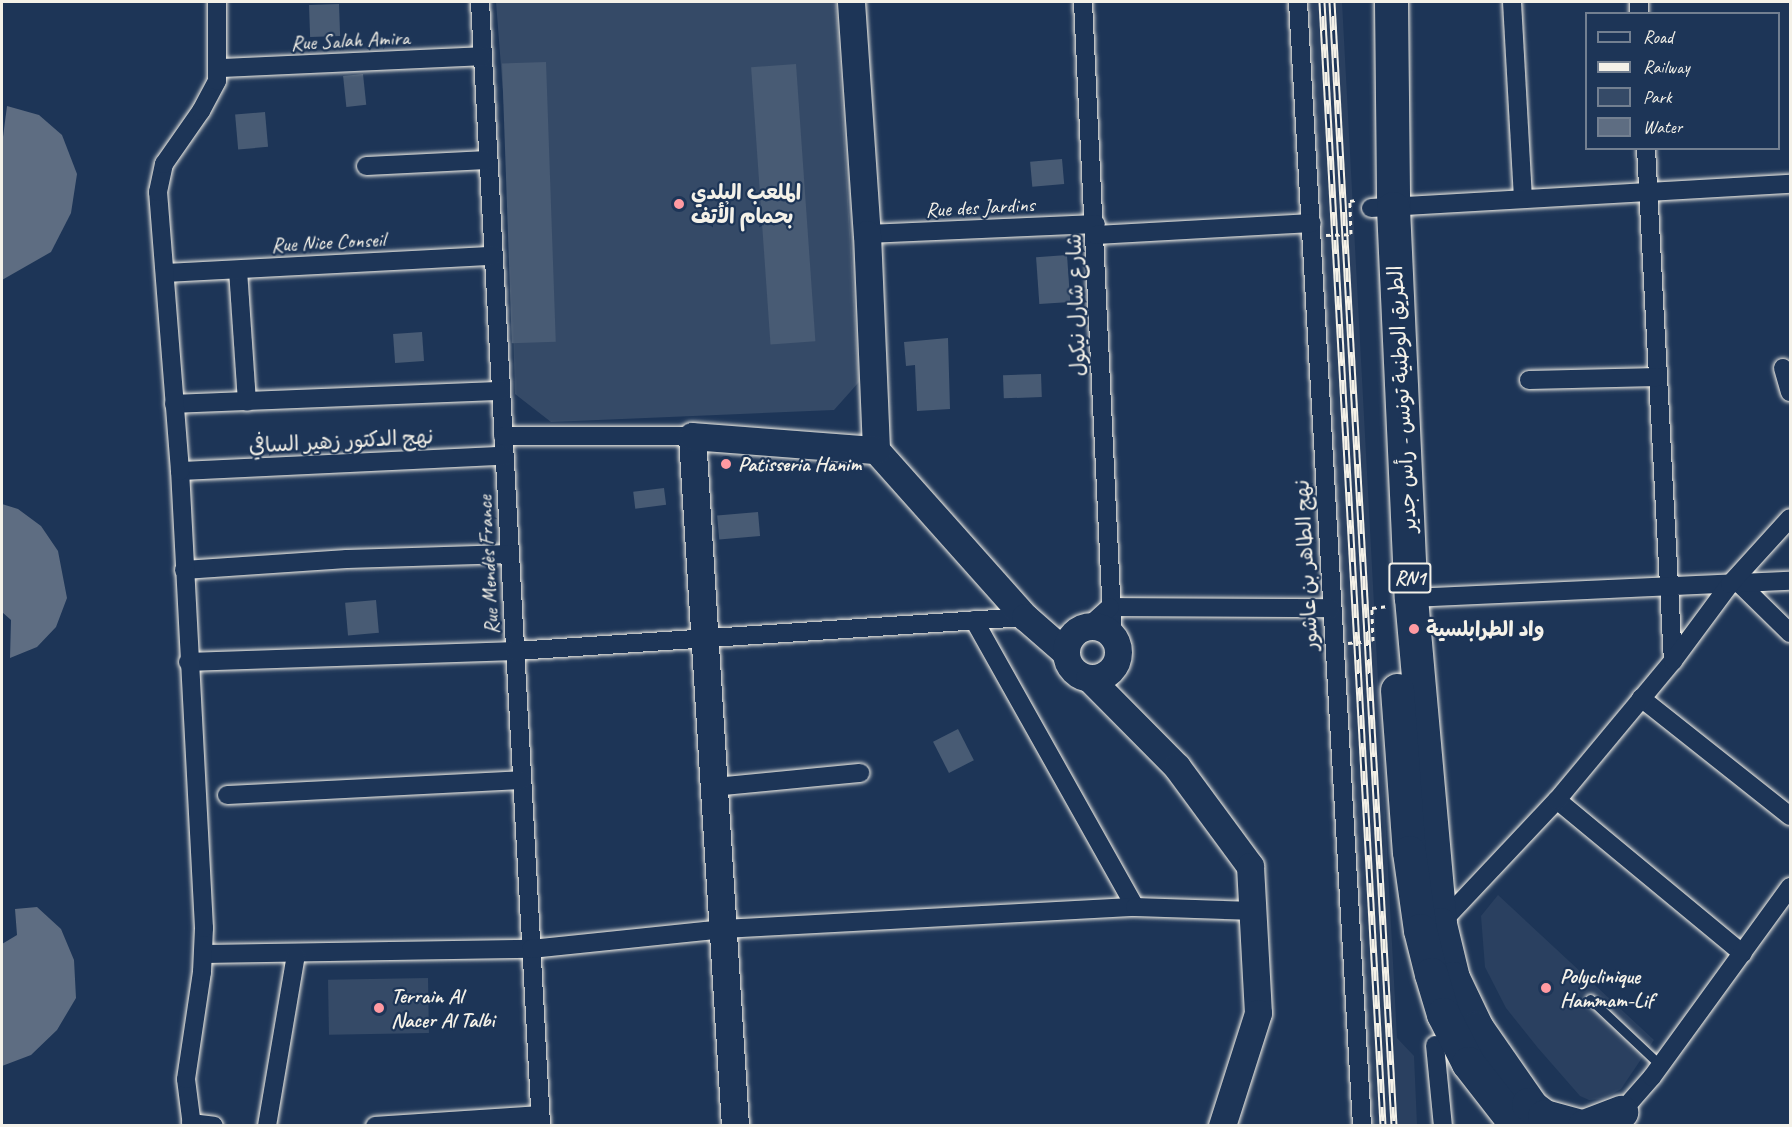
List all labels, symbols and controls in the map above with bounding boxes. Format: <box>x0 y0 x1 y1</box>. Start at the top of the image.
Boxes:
legend <box>1585 12 1780 150</box>
street label: Rue Salah Amira <box>290 24 410 56</box>
text: Road <box>1643 26 1673 48</box>
text: Railway <box>1643 56 1690 78</box>
text: Park <box>1643 86 1672 108</box>
text: Water <box>1643 116 1682 138</box>
place label: الملعب البلدي بحمام الأتف <box>691 179 801 229</box>
street label: Rue des Jardins <box>925 192 1035 222</box>
marker: الملعب البلدي بحمام الأتف <box>672 197 686 211</box>
street label: Rue Nice Conseil <box>270 226 386 258</box>
street label: شارع شارل نيكول <box>1061 233 1091 377</box>
street label: الطريق الوطنية تونس - رأس جدير <box>1382 265 1422 533</box>
street label: نهج الدكتور زهير السافي <box>248 424 434 458</box>
place label: Patisseria Hanim <box>738 451 863 477</box>
marker: Patisseria Hanim <box>719 457 733 471</box>
street label: نهج الطاهر بن عاشور <box>1289 479 1323 651</box>
street label: Rue Mendès France <box>472 495 504 635</box>
road number: RN1 <box>1388 561 1432 595</box>
place label: واد الطرابلسية <box>1426 616 1545 642</box>
marker: واد الطرابلسية <box>1407 622 1421 636</box>
place label: Polyclinique Hammam-Lif <box>1560 963 1653 1013</box>
marker: Polyclinique Hammam-Lif <box>1537 979 1555 997</box>
place label: Terrain Al Nacer Al Talbi <box>391 983 494 1033</box>
marker: Terrain Al Nacer Al Talbi <box>372 1001 386 1015</box>

